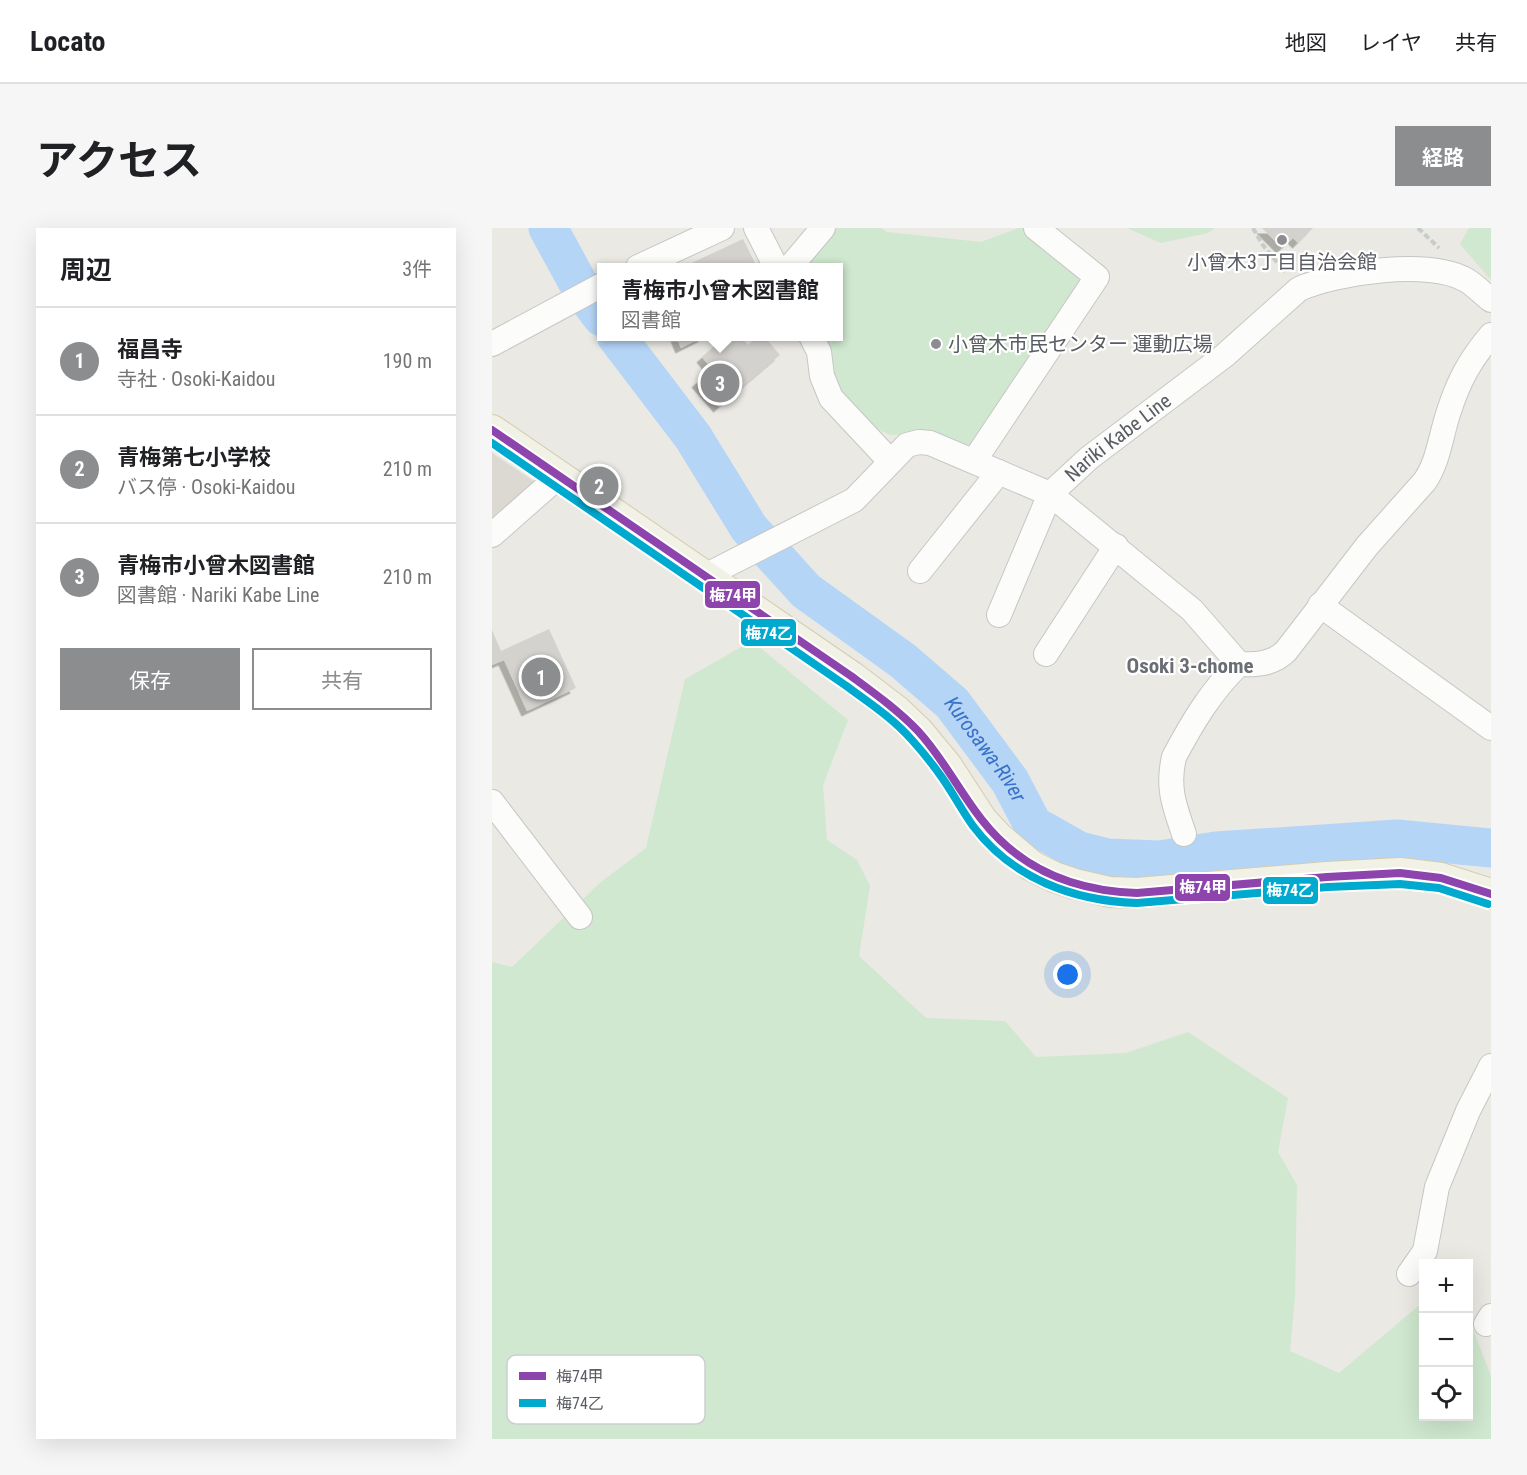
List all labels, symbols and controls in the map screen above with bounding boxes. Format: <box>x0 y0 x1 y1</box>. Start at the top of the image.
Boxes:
text: Locato <box>30 25 106 58</box>
text: 地図 <box>1285 31 1327 55</box>
text: レイヤ <box>1360 31 1422 55</box>
text: 共有 <box>1455 31 1497 55</box>
button: 経路 <box>1395 126 1491 186</box>
text: アクセス <box>36 136 202 185</box>
marker: 小曾木3丁目自治会館 <box>1275 233 1289 247</box>
place label: 小曾木3丁目自治会館 <box>1187 250 1377 274</box>
text: 周辺 <box>60 255 112 285</box>
text: 3件 <box>402 257 432 281</box>
popup <box>597 263 843 341</box>
text: 青梅市小曾木図書館 <box>621 278 819 303</box>
text: 図書館 <box>621 308 681 332</box>
place label: 小曾木市民センター 運動広場 <box>948 332 1213 356</box>
text: 福昌寺 <box>117 337 183 362</box>
marker: 小曾木市民センター 運動広場 <box>929 337 943 351</box>
text: 1 <box>74 349 85 373</box>
text: 190 m <box>383 349 432 373</box>
pin: 3 <box>700 360 740 406</box>
text: 寺社 · Osoki-Kaidou <box>117 367 276 391</box>
street label: Nariki Kabe Line <box>1060 388 1176 486</box>
text: 青梅第七小学校 <box>117 445 271 470</box>
text: 2 <box>74 457 85 481</box>
text: 210 m <box>383 457 432 481</box>
pin: 2 <box>580 464 618 508</box>
text: バス停 · Osoki-Kaidou <box>117 475 296 499</box>
text: 青梅市小曾木図書館 <box>117 553 315 578</box>
text: 3 <box>74 565 85 589</box>
text: 210 m <box>383 565 432 589</box>
line badge: 梅74甲 <box>704 580 761 609</box>
text: 図書館 · Nariki Kabe Line <box>117 583 319 607</box>
text: 梅74甲 <box>709 586 757 605</box>
line badge: 梅74乙 <box>740 618 797 647</box>
text: 梅74乙 <box>745 624 793 643</box>
button: 保存 <box>60 648 240 710</box>
button: 共有 <box>252 648 432 710</box>
pin: 1 <box>521 654 560 700</box>
district label: Osoki 3-chome <box>1126 654 1254 678</box>
water label: Kurosawa-River <box>939 692 1031 807</box>
line badge: 梅74甲 <box>1174 873 1231 902</box>
line badge: 梅74乙 <box>1262 876 1319 905</box>
text: 梅74甲 <box>1179 878 1227 897</box>
text: 梅74乙 <box>1266 881 1314 900</box>
your location <box>1053 960 1082 989</box>
map controls <box>1419 1259 1473 1421</box>
button: + <box>1419 1259 1473 1313</box>
button: − <box>1419 1313 1473 1367</box>
legend <box>507 1355 705 1424</box>
text: 梅74甲 <box>556 1367 604 1386</box>
button: locate <box>1419 1367 1473 1421</box>
text: 梅74乙 <box>556 1394 604 1413</box>

